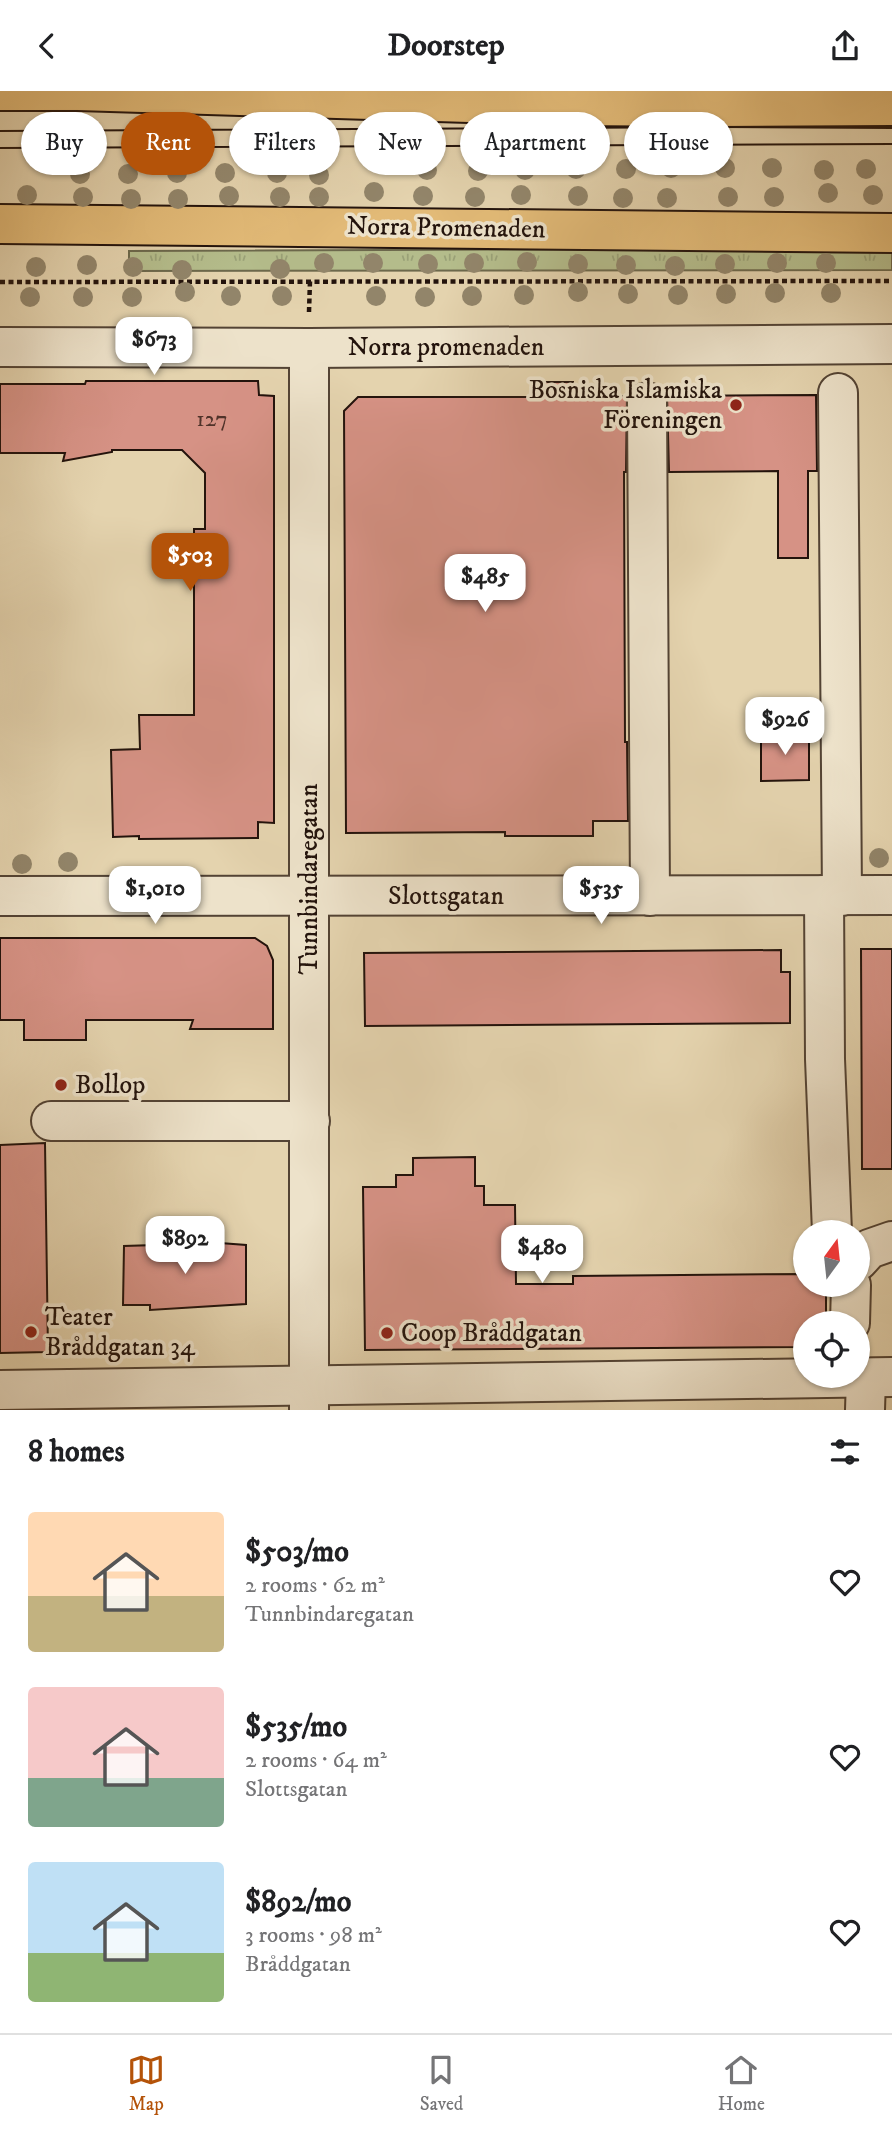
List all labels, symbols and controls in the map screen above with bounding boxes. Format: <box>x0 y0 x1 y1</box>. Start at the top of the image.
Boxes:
text: Doorstep <box>387 26 505 66</box>
icon: back <box>28 27 66 65</box>
icon: share <box>826 27 864 65</box>
chip: Buy <box>21 112 107 175</box>
chip: Rent <box>121 112 215 175</box>
chip: Filters <box>229 112 340 175</box>
chip: New <box>354 112 446 175</box>
chip: Apartment <box>460 112 610 175</box>
chip: House <box>624 112 733 175</box>
street label: Norra Promenaden <box>346 210 546 246</box>
pin: $673 <box>113 317 195 377</box>
text: $673 <box>131 325 177 354</box>
street label: Norra promenaden <box>348 331 545 364</box>
place label: Bosniska Islamiska Föreningen <box>529 374 722 437</box>
marker: Bosniska Islamiska Föreningen <box>728 397 744 413</box>
house number: 127 <box>196 405 228 434</box>
pin: $503 <box>149 533 231 593</box>
text: $503 <box>168 541 212 570</box>
pin: $485 <box>444 554 526 614</box>
text: $485 <box>461 562 509 591</box>
pin: $926 <box>744 697 826 757</box>
text: $926 <box>761 705 809 734</box>
street label: Tunnbindaregatan <box>293 783 326 975</box>
pin: $1,010 <box>98 867 212 926</box>
pin: $535 <box>560 867 642 926</box>
text: $1,010 <box>125 874 185 903</box>
text: $535 <box>579 874 623 903</box>
street label: Slottsgatan <box>388 880 504 913</box>
place label: Bollop <box>75 1069 145 1102</box>
marker: Bollop <box>53 1077 69 1093</box>
pin: $892 <box>144 1217 226 1276</box>
north arrow <box>793 1220 870 1297</box>
map controls <box>793 1220 870 1388</box>
text: $892 <box>162 1224 208 1253</box>
pin: $480 <box>501 1225 583 1285</box>
text: $480 <box>517 1233 567 1262</box>
place label: Teater Bråddgatan 34 <box>45 1301 196 1364</box>
button: locate <box>793 1311 870 1388</box>
place label: Coop Bråddgatan <box>401 1317 582 1350</box>
marker: Teater Bråddgatan 34 <box>23 1324 39 1340</box>
marker: Coop Bråddgatan <box>379 1325 395 1341</box>
icon: filters <box>826 1433 864 1471</box>
text: 8 homes <box>28 1434 125 1471</box>
text: $503/mo <box>245 1534 349 1571</box>
icon: home <box>84 1540 168 1624</box>
icon: heart <box>826 1563 864 1601</box>
text: 2 rooms · 62 m² <box>245 1571 385 1600</box>
text: Tunnbindaregatan <box>245 1600 414 1629</box>
text: $535/mo <box>245 1709 347 1746</box>
icon: home <box>84 1715 168 1799</box>
icon: heart <box>826 1738 864 1776</box>
text: 2 rooms · 64 m² <box>245 1746 387 1775</box>
text: Slottsgatan <box>245 1775 348 1804</box>
text: $892/mo <box>245 1884 351 1921</box>
icon: home <box>84 1890 168 1974</box>
icon: heart <box>826 1913 864 1951</box>
text: 3 rooms · 98 m² <box>245 1921 382 1950</box>
text: Bråddgatan <box>245 1950 351 1979</box>
tab: Map <box>127 2051 165 2116</box>
tab: Saved <box>420 2051 463 2116</box>
tab: Home <box>718 2051 765 2116</box>

